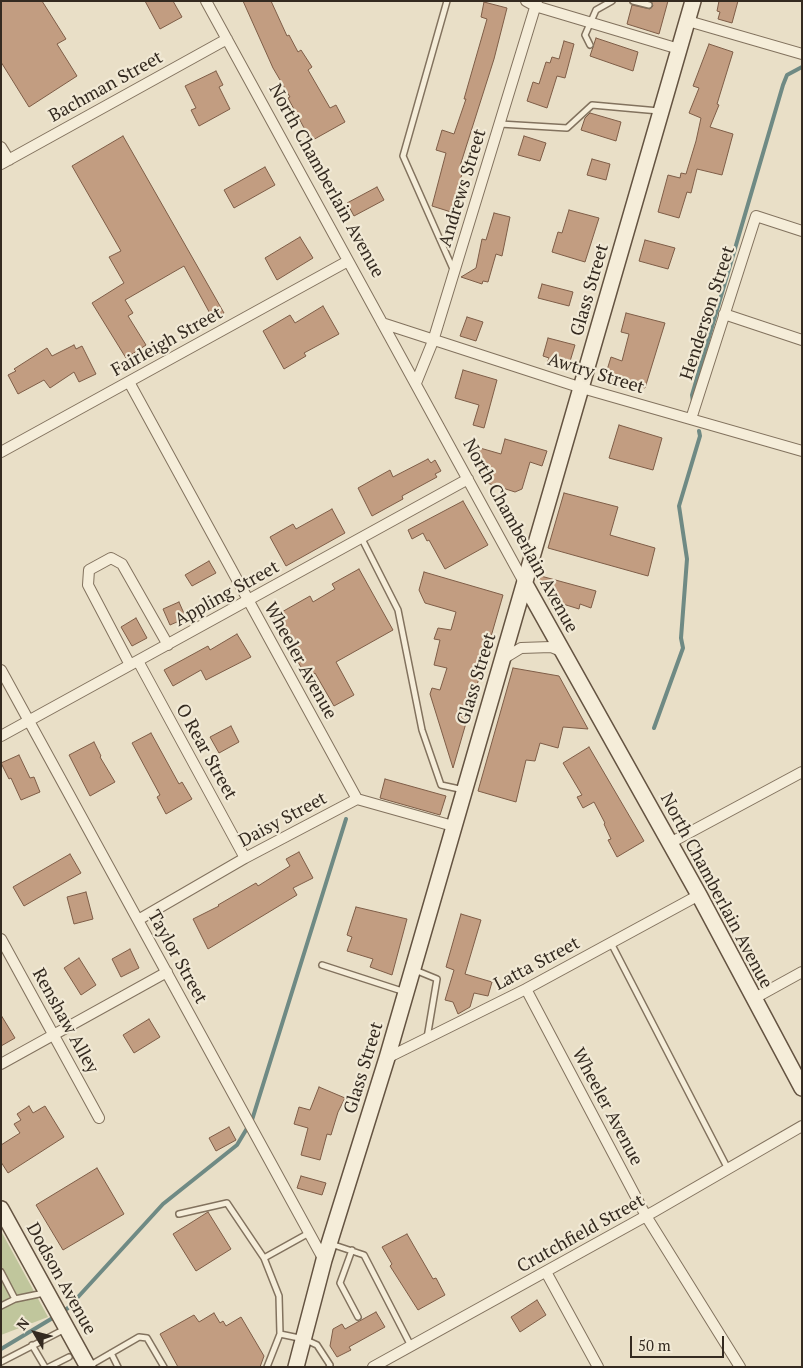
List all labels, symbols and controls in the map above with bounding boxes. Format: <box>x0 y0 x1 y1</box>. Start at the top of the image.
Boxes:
street label: Bachman Street <box>45 47 167 127</box>
street label: North Chamberlain Avenue <box>264 80 388 282</box>
street label: Andrews Street <box>435 126 491 250</box>
street label: Glass Street <box>567 241 613 339</box>
street label: Henderson Street <box>676 243 740 383</box>
street label: Fairleigh Street <box>108 303 226 381</box>
street label: Awtry Street <box>545 349 647 399</box>
street label: North Chamberlain Avenue <box>458 435 582 637</box>
street label: Appling Street <box>171 556 283 632</box>
street label: Wheeler Avenue <box>259 599 341 723</box>
street label: Glass Street <box>453 630 501 728</box>
street label: O Rear Street <box>171 700 241 804</box>
street label: Daisy Street <box>235 788 331 852</box>
street label: North Chamberlain Avenue <box>655 790 777 992</box>
street label: Taylor Street <box>142 907 212 1007</box>
street label: Latta Street <box>491 932 583 996</box>
street label: Renshaw Alley <box>27 965 103 1077</box>
street label: Glass Street <box>340 1019 388 1117</box>
street label: Wheeler Avenue <box>567 1044 647 1170</box>
street label: Crutchfield Street <box>514 1190 648 1278</box>
street label: Dodson Avenue <box>21 1219 101 1339</box>
north arrow <box>10 1308 60 1358</box>
text: N <box>12 1314 33 1334</box>
scale bar <box>633 1326 727 1358</box>
text: 50 m <box>638 1335 671 1355</box>

